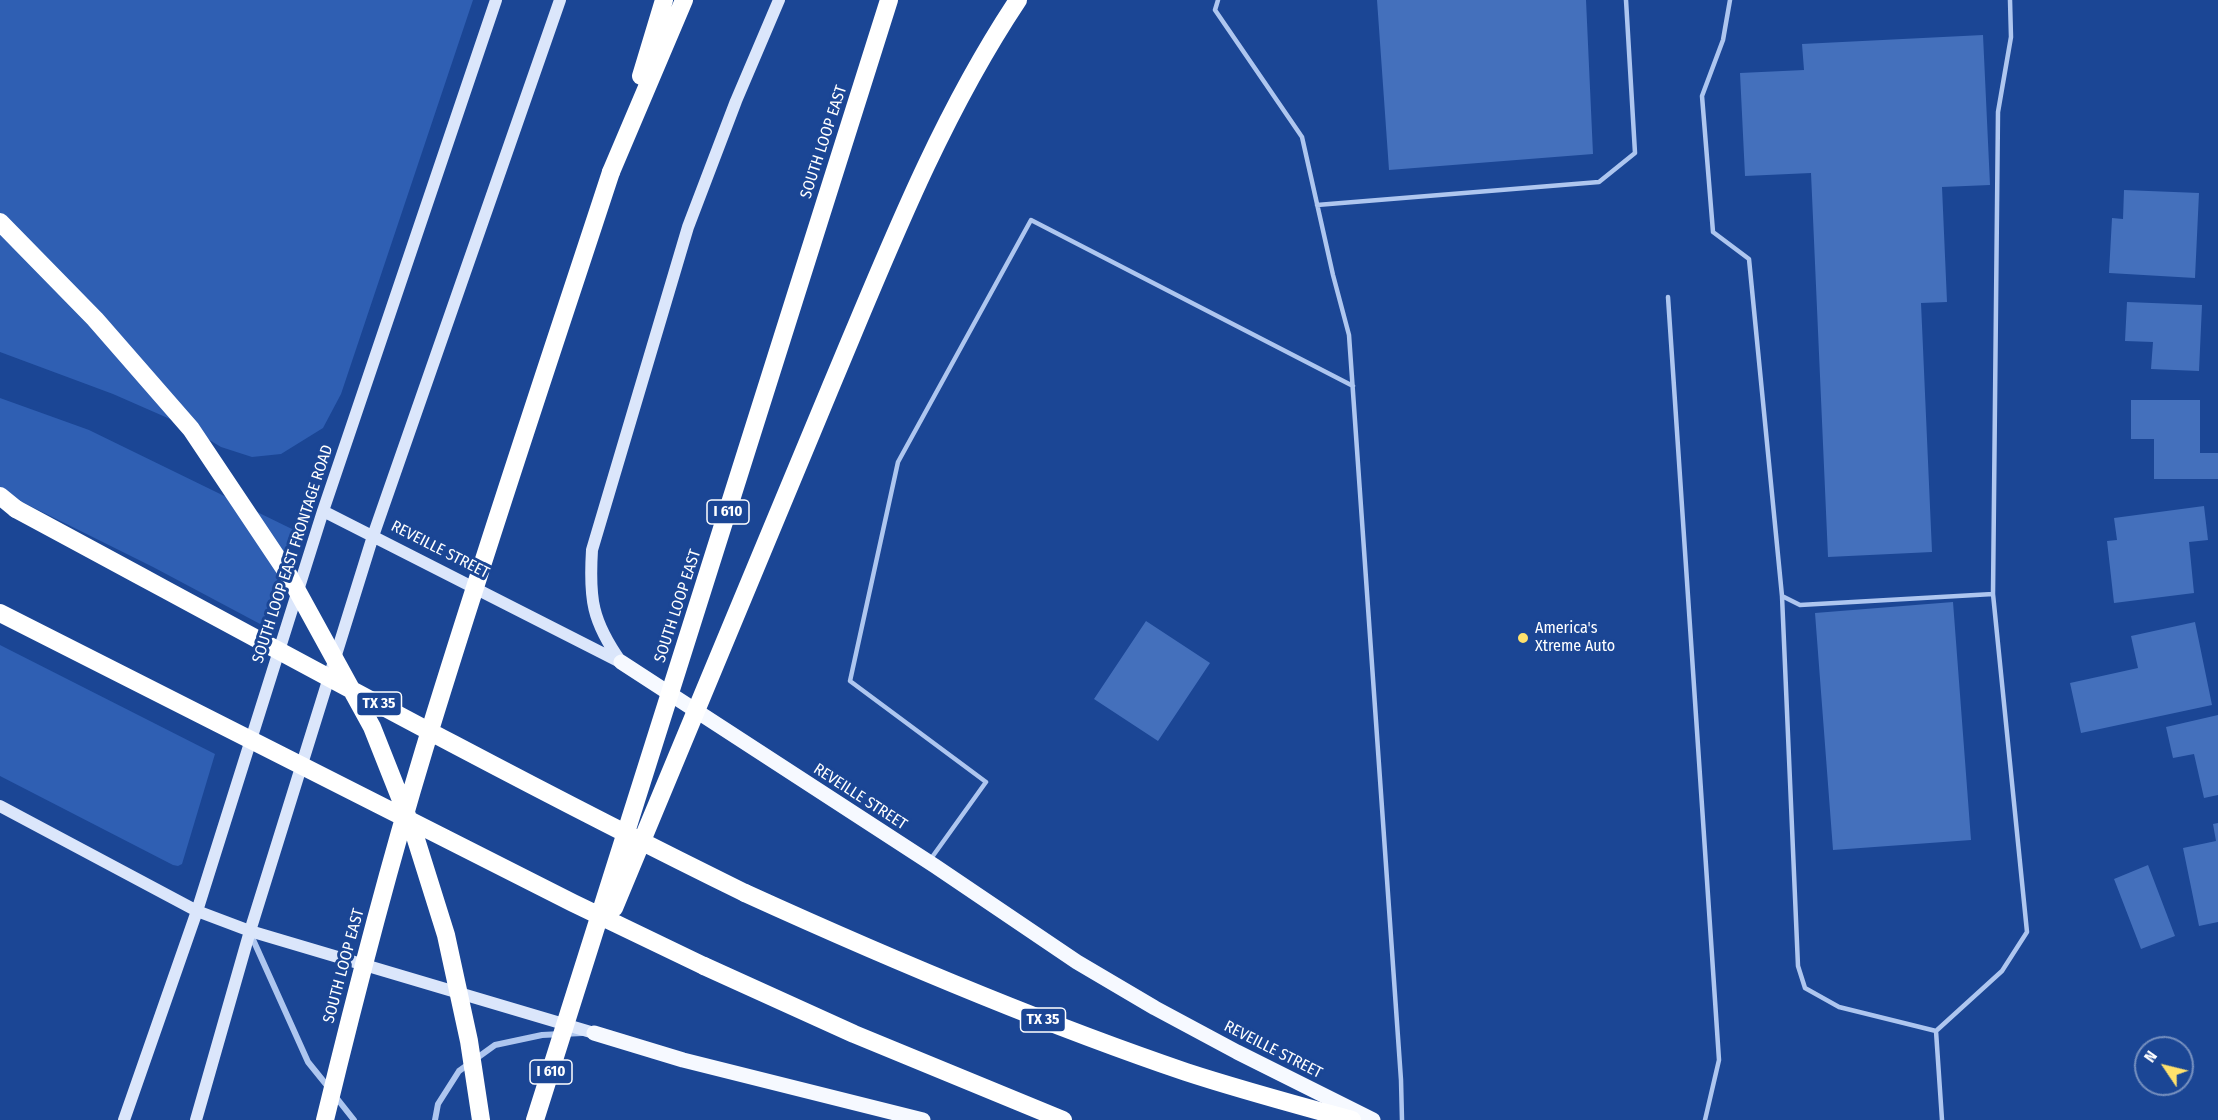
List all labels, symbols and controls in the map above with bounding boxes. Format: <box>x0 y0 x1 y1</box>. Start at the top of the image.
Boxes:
street label: SOUTH LOOP EAST <box>797 83 851 201</box>
street label: SOUTH LOOP EAST FRONTAGE ROAD <box>249 442 337 666</box>
road number: I 610 <box>707 500 749 524</box>
street label: REVEILLE STREET <box>388 517 492 583</box>
street label: SOUTH LOOP EAST <box>651 547 705 665</box>
place label: America's Xtreme Auto <box>1535 619 1615 657</box>
marker: America's Xtreme Auto <box>1516 631 1530 645</box>
road number: TX 35 <box>356 692 401 716</box>
street label: REVEILLE STREET <box>810 760 910 834</box>
street label: SOUTH LOOP EAST <box>319 907 369 1025</box>
road number: TX 35 <box>1020 1008 1066 1032</box>
street label: REVEILLE STREET <box>1221 1017 1325 1083</box>
north arrow <box>2134 1036 2194 1096</box>
text: N <box>2140 1047 2161 1066</box>
road number: I 610 <box>530 1060 572 1084</box>

